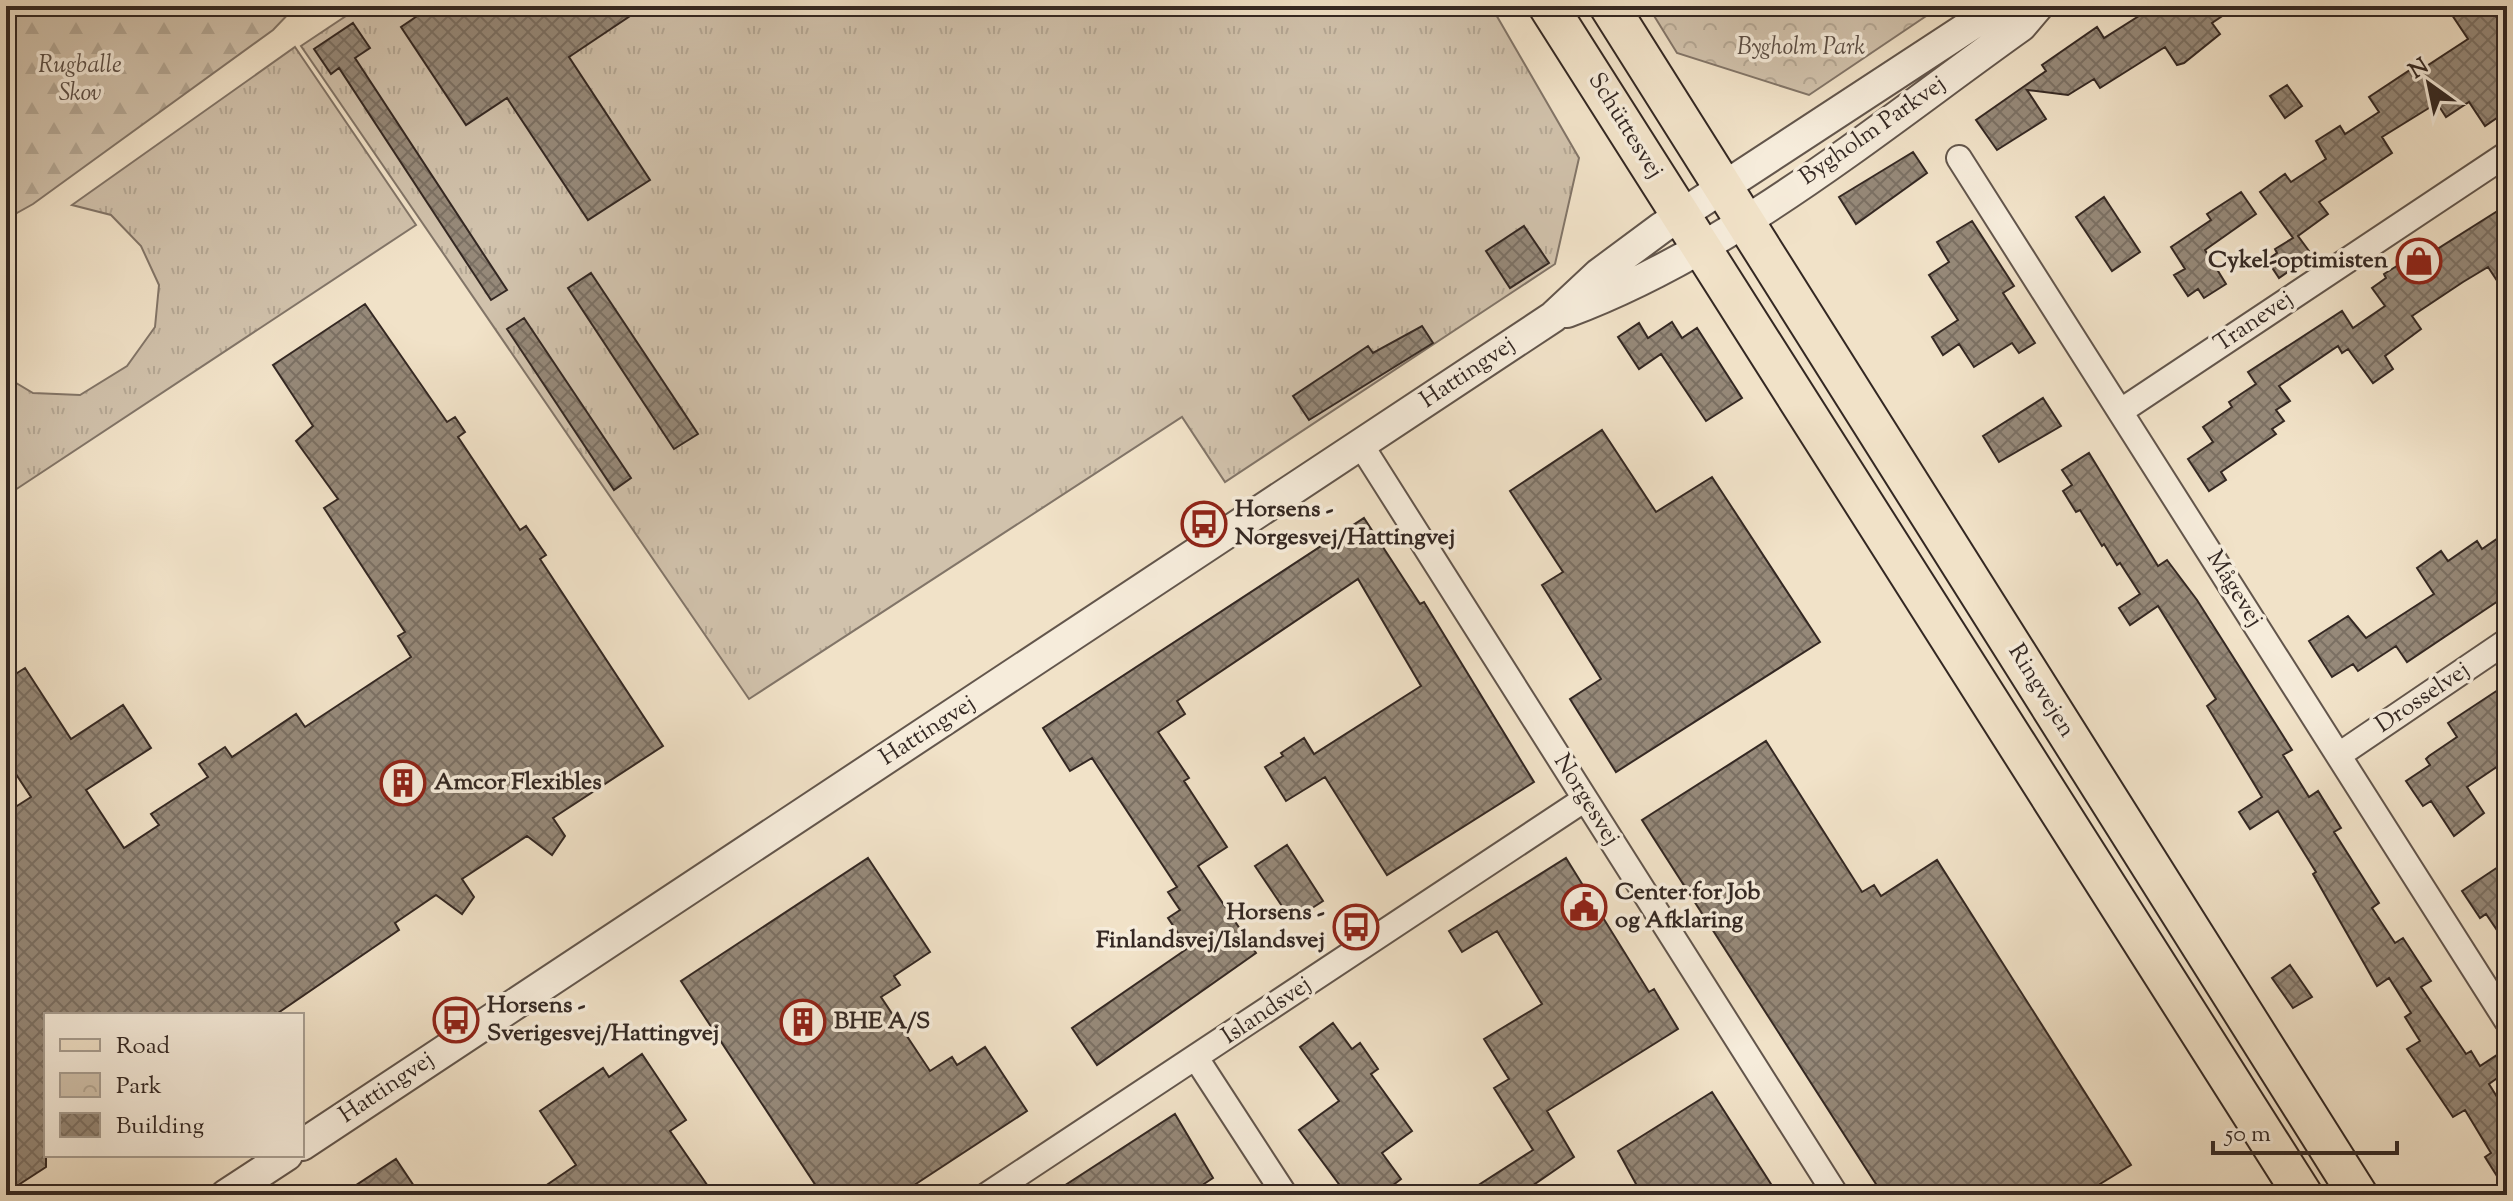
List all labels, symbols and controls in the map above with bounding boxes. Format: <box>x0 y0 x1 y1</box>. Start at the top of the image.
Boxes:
park label: Bygholm Park <box>1737 31 1865 65</box>
north arrow <box>2389 44 2469 124</box>
park label: Rugballe Skov <box>38 49 122 111</box>
text: N <box>2404 51 2436 88</box>
street label: Schüttesvej <box>1579 66 1671 186</box>
street label: Bygholm Parkvej <box>1793 68 1953 194</box>
shop icon: Cykel-optimisten <box>2395 237 2443 285</box>
place label: Cykel-optimisten <box>2208 244 2389 278</box>
street label: Tranevej <box>2208 283 2300 361</box>
street label: Hattingvej <box>1414 329 1522 417</box>
place label: Horsens - Norgesvej/Hattingvej <box>1235 493 1455 555</box>
bus stop icon: Horsens - Norgesvej/Hattingvej <box>1180 500 1228 548</box>
street label: Mågevej <box>2197 544 2271 634</box>
street label: Ringvejen <box>1999 638 2083 744</box>
street label: Drosselvej <box>2369 654 2477 742</box>
street label: Hattingvej <box>873 687 983 775</box>
street label: Norgesvej <box>1544 747 1628 853</box>
building icon: Amcor Flexibles <box>379 759 427 807</box>
place label: Amcor Flexibles <box>434 766 602 800</box>
place label: Center for Job og Afklaring <box>1615 876 1760 938</box>
public building icon: Center for Job og Afklaring <box>1560 883 1608 931</box>
place label: Horsens - Finlandsvej/Islandsvej <box>1096 896 1325 958</box>
bus stop icon: Horsens - Finlandsvej/Islandsvej <box>1332 903 1380 951</box>
street label: Islandsvej <box>1215 969 1319 1053</box>
place label: Horsens - Sverigesvej/Hattingvej <box>487 989 719 1051</box>
bus stop icon: Horsens - Sverigesvej/Hattingvej <box>432 996 480 1044</box>
building icon: BHE A/S <box>779 998 827 1046</box>
place label: BHE A/S <box>834 1005 930 1039</box>
legend <box>44 1013 304 1157</box>
text: Road <box>116 1030 170 1064</box>
street label: Hattingvej <box>333 1044 441 1132</box>
text: Park <box>116 1070 162 1104</box>
scale bar <box>2213 1105 2397 1155</box>
text: Building <box>116 1110 205 1144</box>
text: 50 m <box>2223 1118 2271 1152</box>

